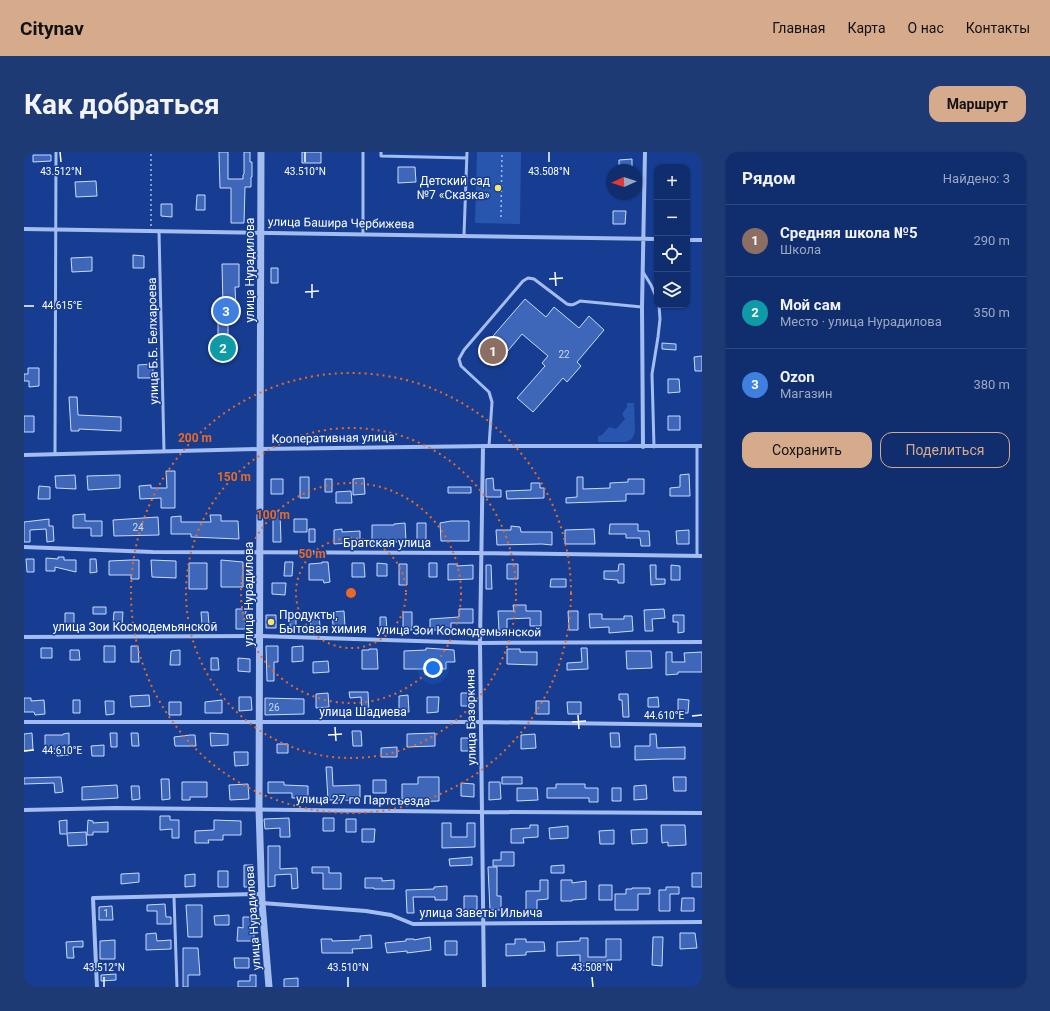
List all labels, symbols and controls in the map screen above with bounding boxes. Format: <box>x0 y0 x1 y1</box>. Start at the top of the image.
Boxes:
text: Citynav <box>20 17 84 40</box>
text: Главная <box>772 20 825 36</box>
text: Карта <box>847 20 886 36</box>
text: О нас <box>908 20 944 36</box>
text: Контакты <box>966 20 1030 36</box>
button: Маршрут <box>929 86 1026 122</box>
text: Как добраться <box>24 88 220 121</box>
north arrow <box>606 164 642 200</box>
map controls <box>654 164 690 308</box>
button: + <box>654 164 690 200</box>
text: 43.512°N <box>40 166 82 177</box>
text: 43.510°N <box>284 166 326 177</box>
text: 43.508°N <box>528 166 570 177</box>
text: Рядом <box>742 168 796 188</box>
text: Найдено: 3 <box>943 171 1010 186</box>
place label: Детский сад №7 «Сказка» <box>417 174 490 202</box>
marker: Детский сад №7 «Сказка» <box>493 183 503 193</box>
button: − <box>654 200 690 236</box>
street label: улица Башира Чербижева <box>268 215 414 231</box>
street label: улица Нурадилова <box>243 218 257 322</box>
text: Средняя школа №5 <box>780 224 918 242</box>
text: 1 <box>751 233 759 248</box>
text: 290 m <box>973 233 1010 248</box>
button: locate <box>654 236 690 272</box>
text: Школа <box>780 242 821 257</box>
button: layers <box>654 272 690 308</box>
street label: улица Б.Б. Белхароева <box>145 277 161 405</box>
pin: 3 <box>213 296 239 326</box>
text: Мой сам <box>780 296 841 314</box>
text: 44.615°E <box>42 300 82 311</box>
text: 2 <box>751 305 759 320</box>
text: 350 m <box>973 305 1010 320</box>
text: Место · улица Нурадилова <box>780 314 942 329</box>
pin: 2 <box>210 333 236 363</box>
pin: 1 <box>480 336 506 366</box>
house number: 22 <box>558 349 570 360</box>
text: Ozon <box>780 368 815 386</box>
text: 3 <box>751 377 759 392</box>
text: 380 m <box>973 377 1010 392</box>
text: Магазин <box>780 386 833 401</box>
street label: Кооперативная улица <box>271 430 395 446</box>
text: 200 m <box>178 431 212 445</box>
button: Сохранить <box>742 432 872 468</box>
button: Поделиться <box>880 432 1010 468</box>
text: 150 m <box>217 470 251 484</box>
text: 100 m <box>256 508 290 522</box>
house number: 24 <box>132 522 144 533</box>
street label: Братская улица <box>343 536 431 550</box>
street label: улица Нурадилова <box>242 542 256 646</box>
text: 50 m <box>298 547 326 561</box>
centre of rings <box>344 586 358 600</box>
place label: Продукты, Бытовая химия <box>279 608 367 636</box>
marker: Продукты, Бытовая химия <box>266 617 276 627</box>
street label: улица Зои Космодемьянской <box>53 620 217 634</box>
street label: улица Зои Космодемьянской <box>377 623 542 639</box>
your location <box>423 658 443 678</box>
street label: улица Базоркина <box>463 669 479 765</box>
house number: 26 <box>268 702 280 713</box>
street label: улица Шадиева <box>319 705 407 719</box>
text: 44.610°E <box>644 710 684 721</box>
text: 44.610°E <box>42 745 82 756</box>
street label: улица 27-го Партсъезда <box>296 792 430 808</box>
street label: улица Нурадилова <box>242 865 264 971</box>
street label: улица Заветы Ильича <box>420 906 542 920</box>
house number: 1 <box>103 908 109 919</box>
text: 43.512°N <box>83 962 125 973</box>
text: 43.510°N <box>327 962 369 973</box>
text: 43.508°N <box>571 962 613 973</box>

